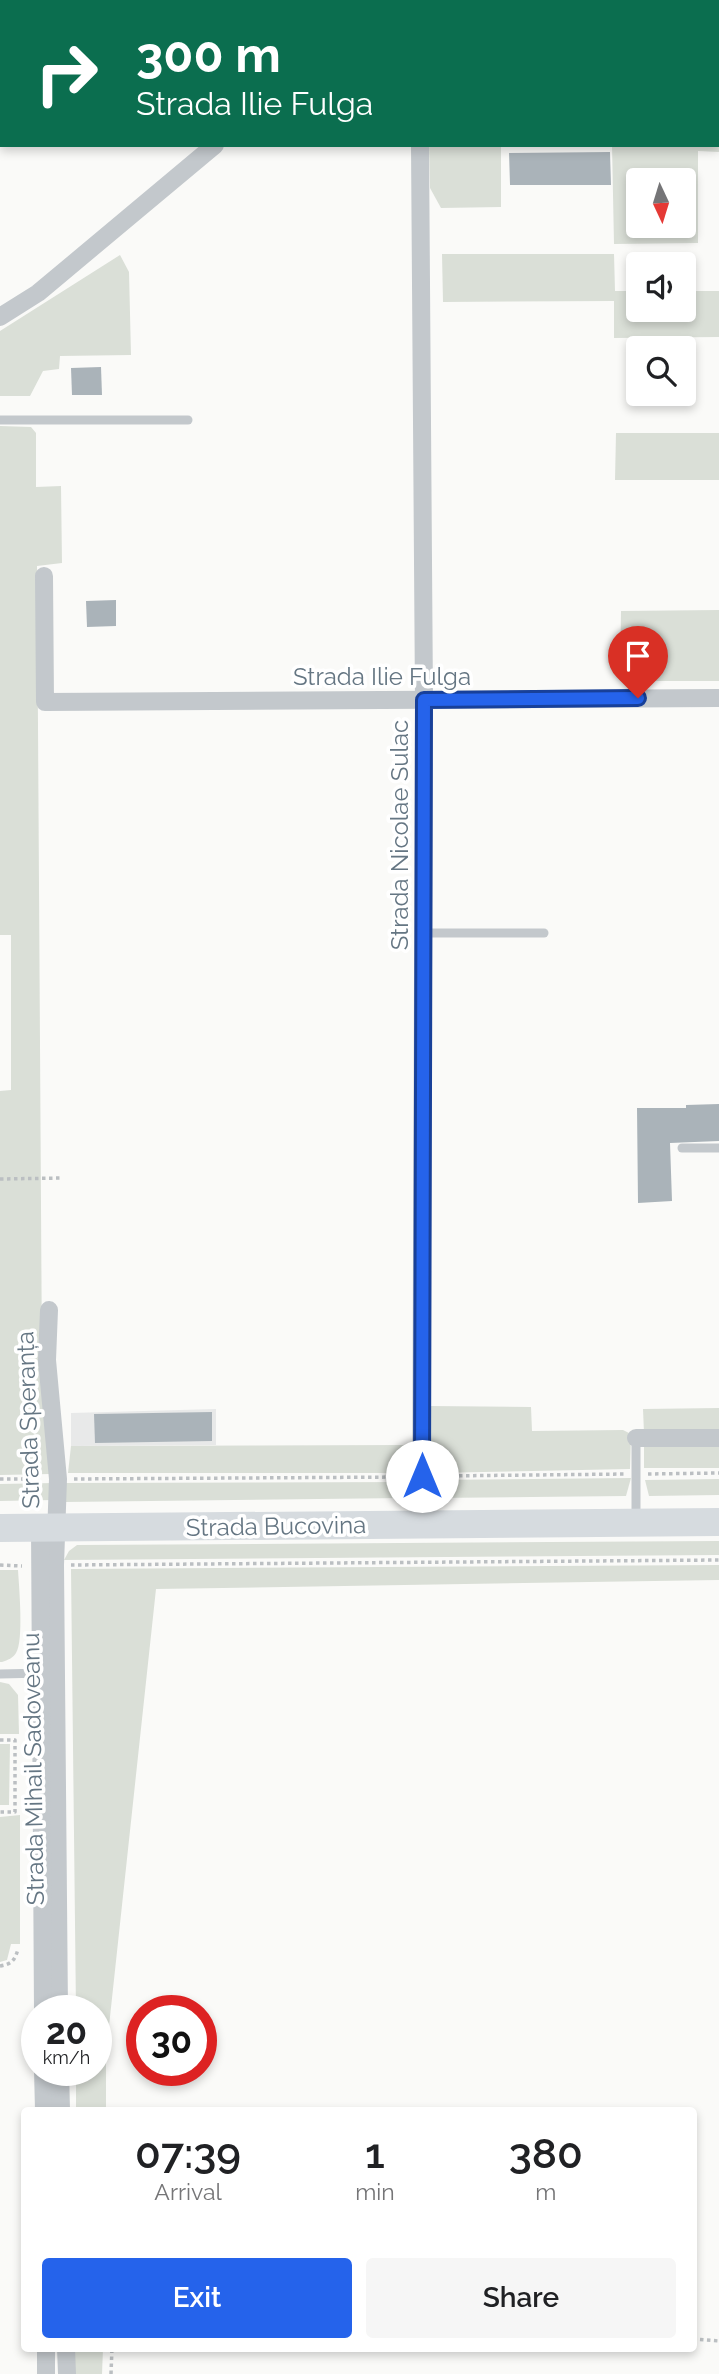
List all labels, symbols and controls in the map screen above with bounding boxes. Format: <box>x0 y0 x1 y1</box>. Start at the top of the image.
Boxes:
text: 300 m <box>136 26 281 83</box>
icon: right <box>21 28 112 119</box>
text: Strada Ilie Fulga <box>136 85 373 122</box>
north arrow <box>626 168 696 238</box>
map controls <box>626 168 696 406</box>
button: sound <box>626 252 696 322</box>
button: search <box>626 336 696 406</box>
pin <box>608 626 668 698</box>
icon: arrive <box>619 637 657 675</box>
street label: Strada Ilie Fulga <box>293 662 471 691</box>
street label: Strada Nicolae Sulac <box>385 720 414 950</box>
street label: Strada Speranța <box>10 1331 46 1509</box>
position arrow <box>385 1439 459 1513</box>
street label: Strada Bucovina <box>186 1510 366 1542</box>
street label: Strada Mihail Sadoveanu <box>16 1632 50 1906</box>
speed limit sign: 30 <box>126 1995 217 2086</box>
text: 20 <box>46 2011 87 2052</box>
text: km/h <box>43 2047 90 2068</box>
text: 07:39 <box>135 2129 241 2178</box>
text: 1 <box>365 2129 385 2178</box>
text: 380 <box>509 2129 583 2178</box>
text: Arrival <box>154 2178 222 2205</box>
text: min <box>355 2178 395 2205</box>
text: m <box>535 2178 556 2205</box>
button: Exit <box>42 2258 352 2338</box>
button: Share <box>366 2258 676 2338</box>

